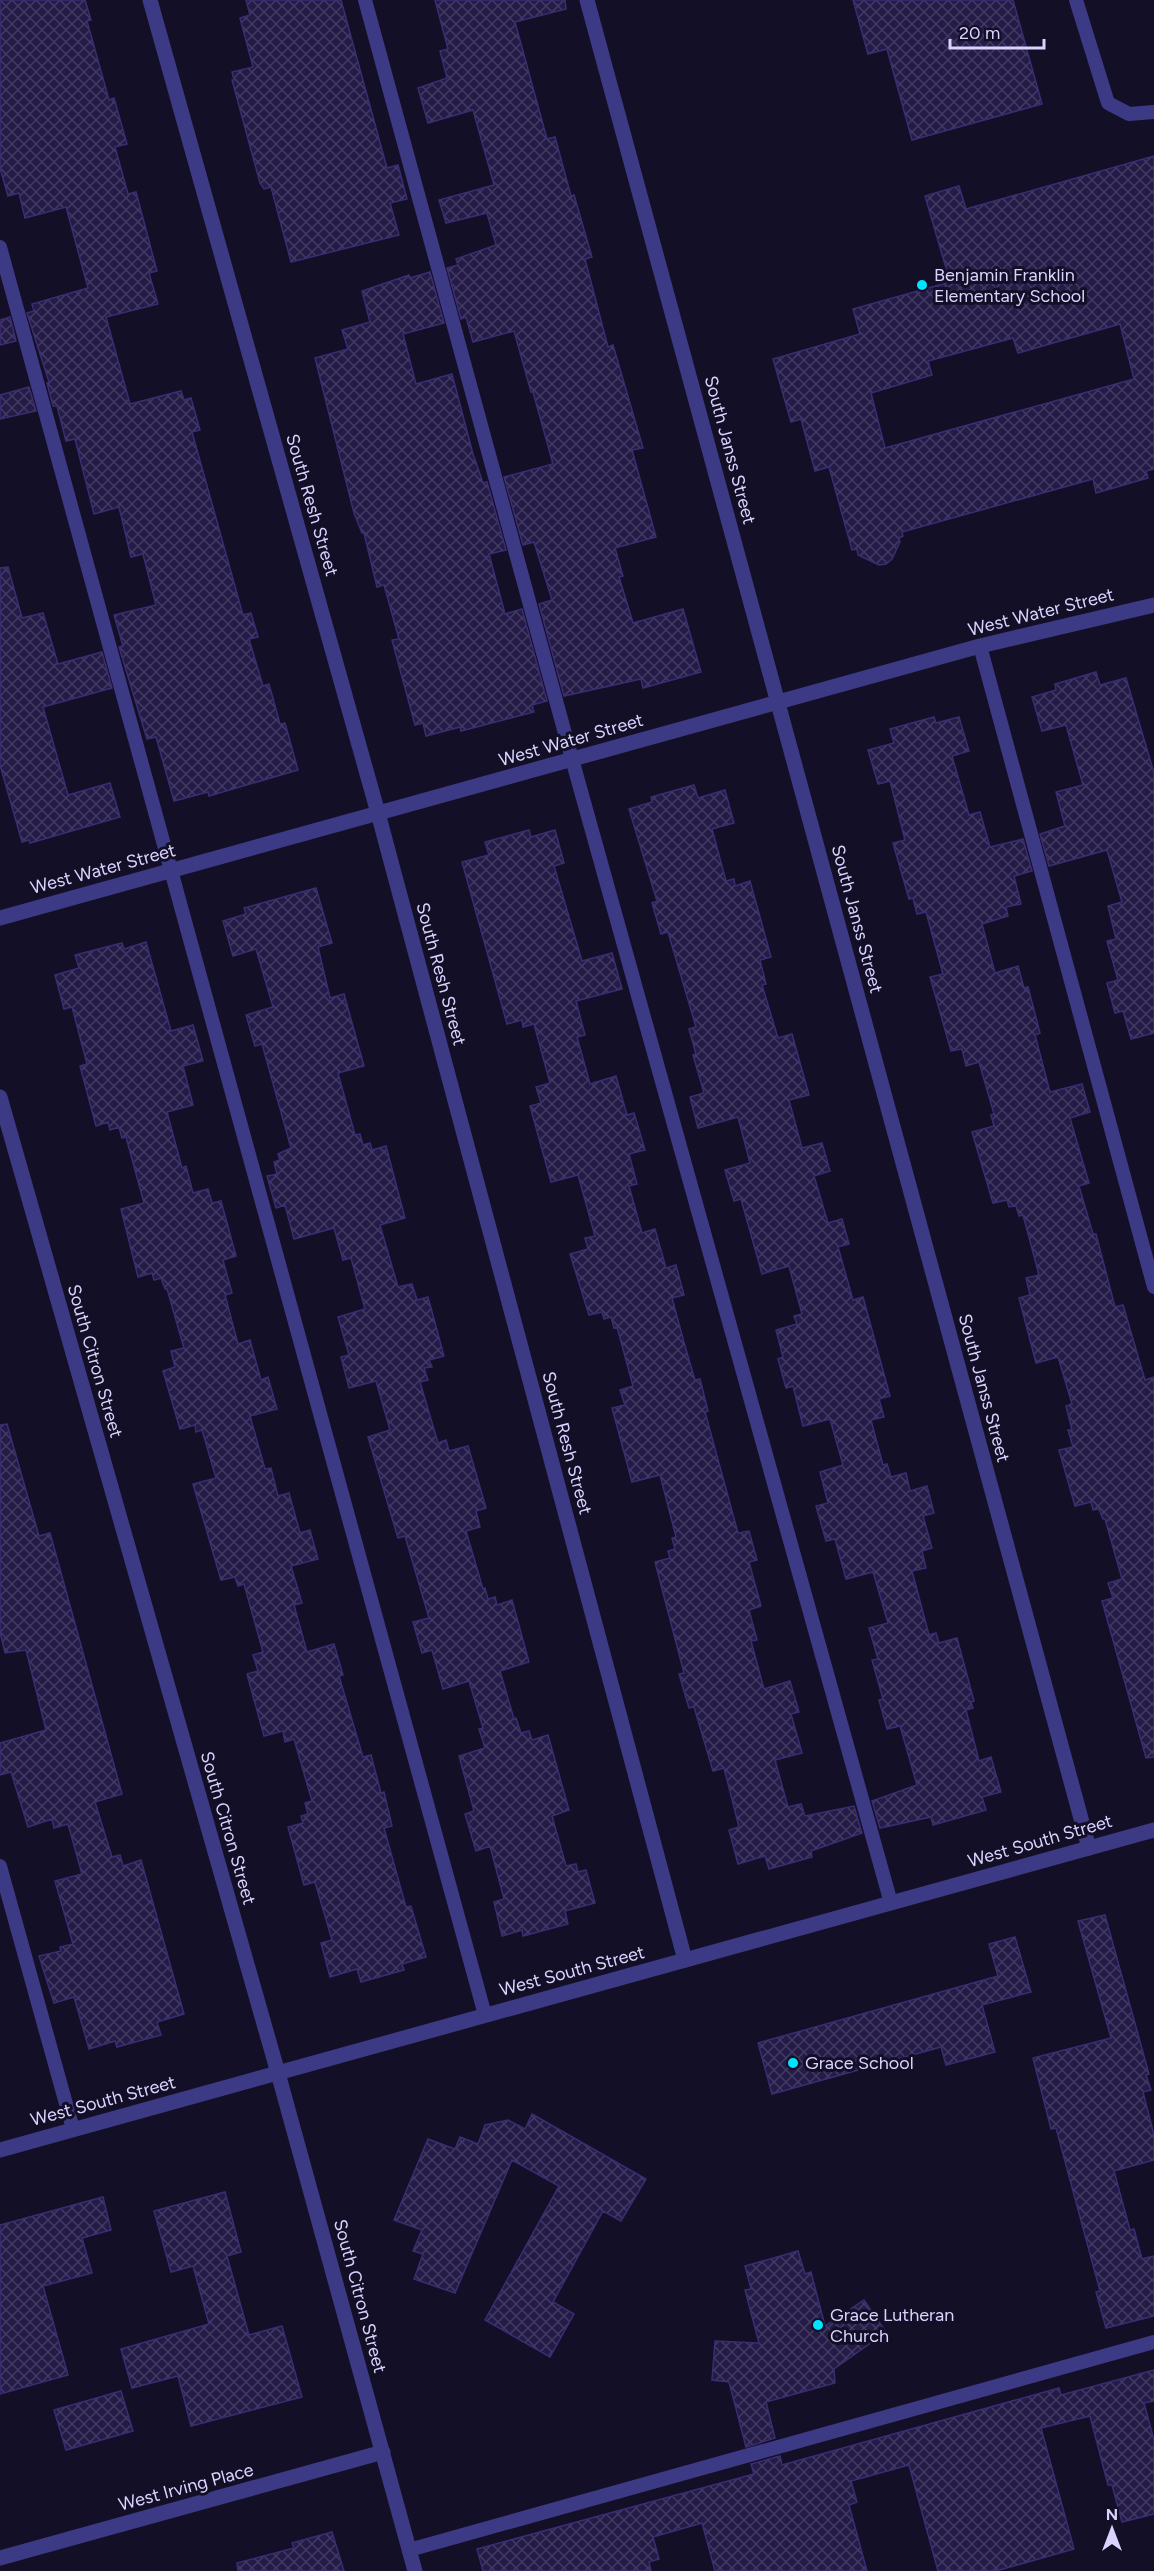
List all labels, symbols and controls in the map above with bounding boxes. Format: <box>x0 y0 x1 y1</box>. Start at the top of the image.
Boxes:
scale bar <box>950 12 1044 50</box>
text: 20 m <box>959 22 1000 44</box>
place label: Benjamin Franklin Elementary School <box>934 264 1085 307</box>
marker: Benjamin Franklin Elementary School <box>915 278 929 292</box>
street label: South Janss Street <box>700 373 760 527</box>
street label: South Resh Street <box>281 431 343 579</box>
street label: West Water Street <box>966 583 1116 641</box>
street label: West Water Street <box>496 709 646 771</box>
street label: West Water Street <box>28 839 178 899</box>
street label: South Janss Street <box>827 842 887 996</box>
street label: South Resh Street <box>411 900 471 1048</box>
street label: South Citron Street <box>63 1282 127 1440</box>
street label: South Janss Street <box>954 1311 1014 1465</box>
street label: South Resh Street <box>537 1369 597 1517</box>
street label: South Citron Street <box>196 1749 260 1907</box>
street label: West South Street <box>965 1810 1115 1872</box>
street label: West South Street <box>497 1941 647 2001</box>
place label: Grace School <box>805 2052 914 2074</box>
marker: Grace School <box>786 2056 800 2070</box>
street label: West South Street <box>28 2071 178 2131</box>
street label: South Citron Street <box>329 2217 391 2375</box>
place label: Grace Lutheran Church <box>830 2304 954 2347</box>
marker: Grace Lutheran Church <box>811 2318 825 2332</box>
street label: West Irving Place <box>116 2458 256 2516</box>
north arrow <box>1082 2499 1142 2559</box>
text: N <box>1106 2505 1118 2524</box>

